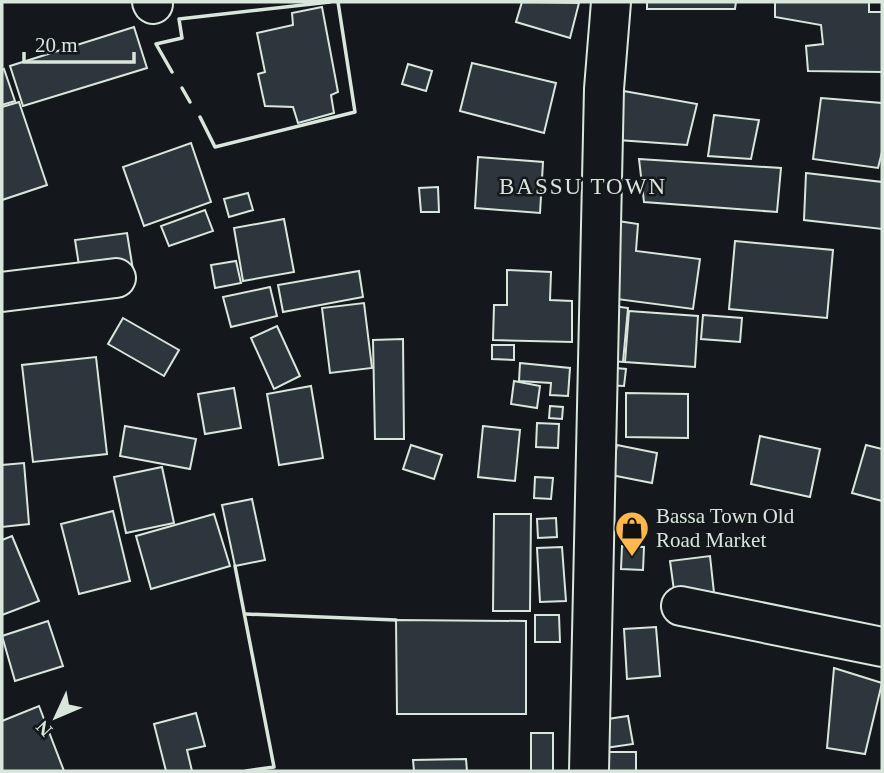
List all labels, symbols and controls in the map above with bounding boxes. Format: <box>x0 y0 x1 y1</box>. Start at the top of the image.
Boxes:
scale bar <box>24 21 135 65</box>
text: 20 m <box>35 33 78 57</box>
district label: BASSU TOWN <box>499 174 667 199</box>
place label: Bassa Town Old Road Market <box>656 504 795 552</box>
shop icon: Bassa Town Old Road Market <box>613 509 651 558</box>
north arrow <box>21 682 91 752</box>
text: N <box>32 716 56 741</box>

